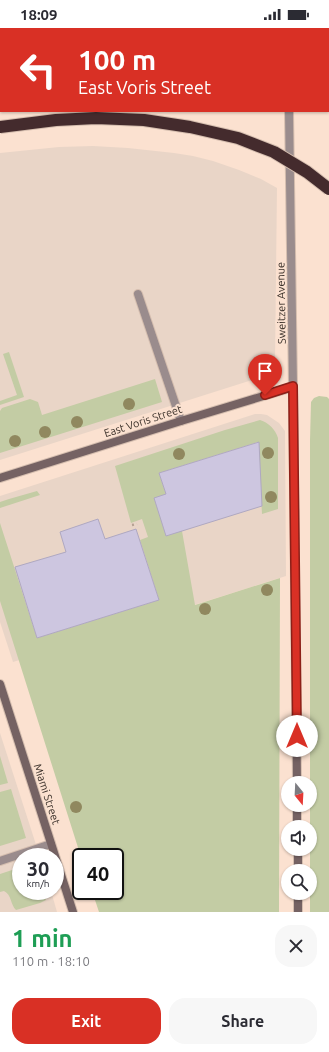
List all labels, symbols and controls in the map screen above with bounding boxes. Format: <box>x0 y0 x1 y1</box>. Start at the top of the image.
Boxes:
text: 18:09 <box>20 6 58 23</box>
icon: left <box>12 44 64 96</box>
text: 100 m <box>78 44 156 75</box>
text: East Voris Street <box>78 77 211 97</box>
street label: Sweitzer Avenue <box>274 262 288 344</box>
pin <box>248 354 282 395</box>
icon: arrive <box>254 360 276 382</box>
street label: East Voris Street <box>102 403 184 439</box>
position arrow <box>276 715 318 757</box>
street label: Miami Street <box>32 762 63 827</box>
north arrow <box>281 776 317 812</box>
map controls <box>281 776 317 900</box>
button: sound <box>281 820 317 856</box>
speed limit sign: 40 <box>72 848 124 900</box>
text: 30 <box>27 857 49 880</box>
button: search <box>281 864 317 900</box>
text: km/h <box>26 878 50 889</box>
text: 1 min <box>12 925 73 952</box>
button: close <box>275 925 317 967</box>
text: 110 m · 18:10 <box>12 954 90 968</box>
button: Exit <box>12 998 161 1044</box>
button: Share <box>169 998 317 1044</box>

